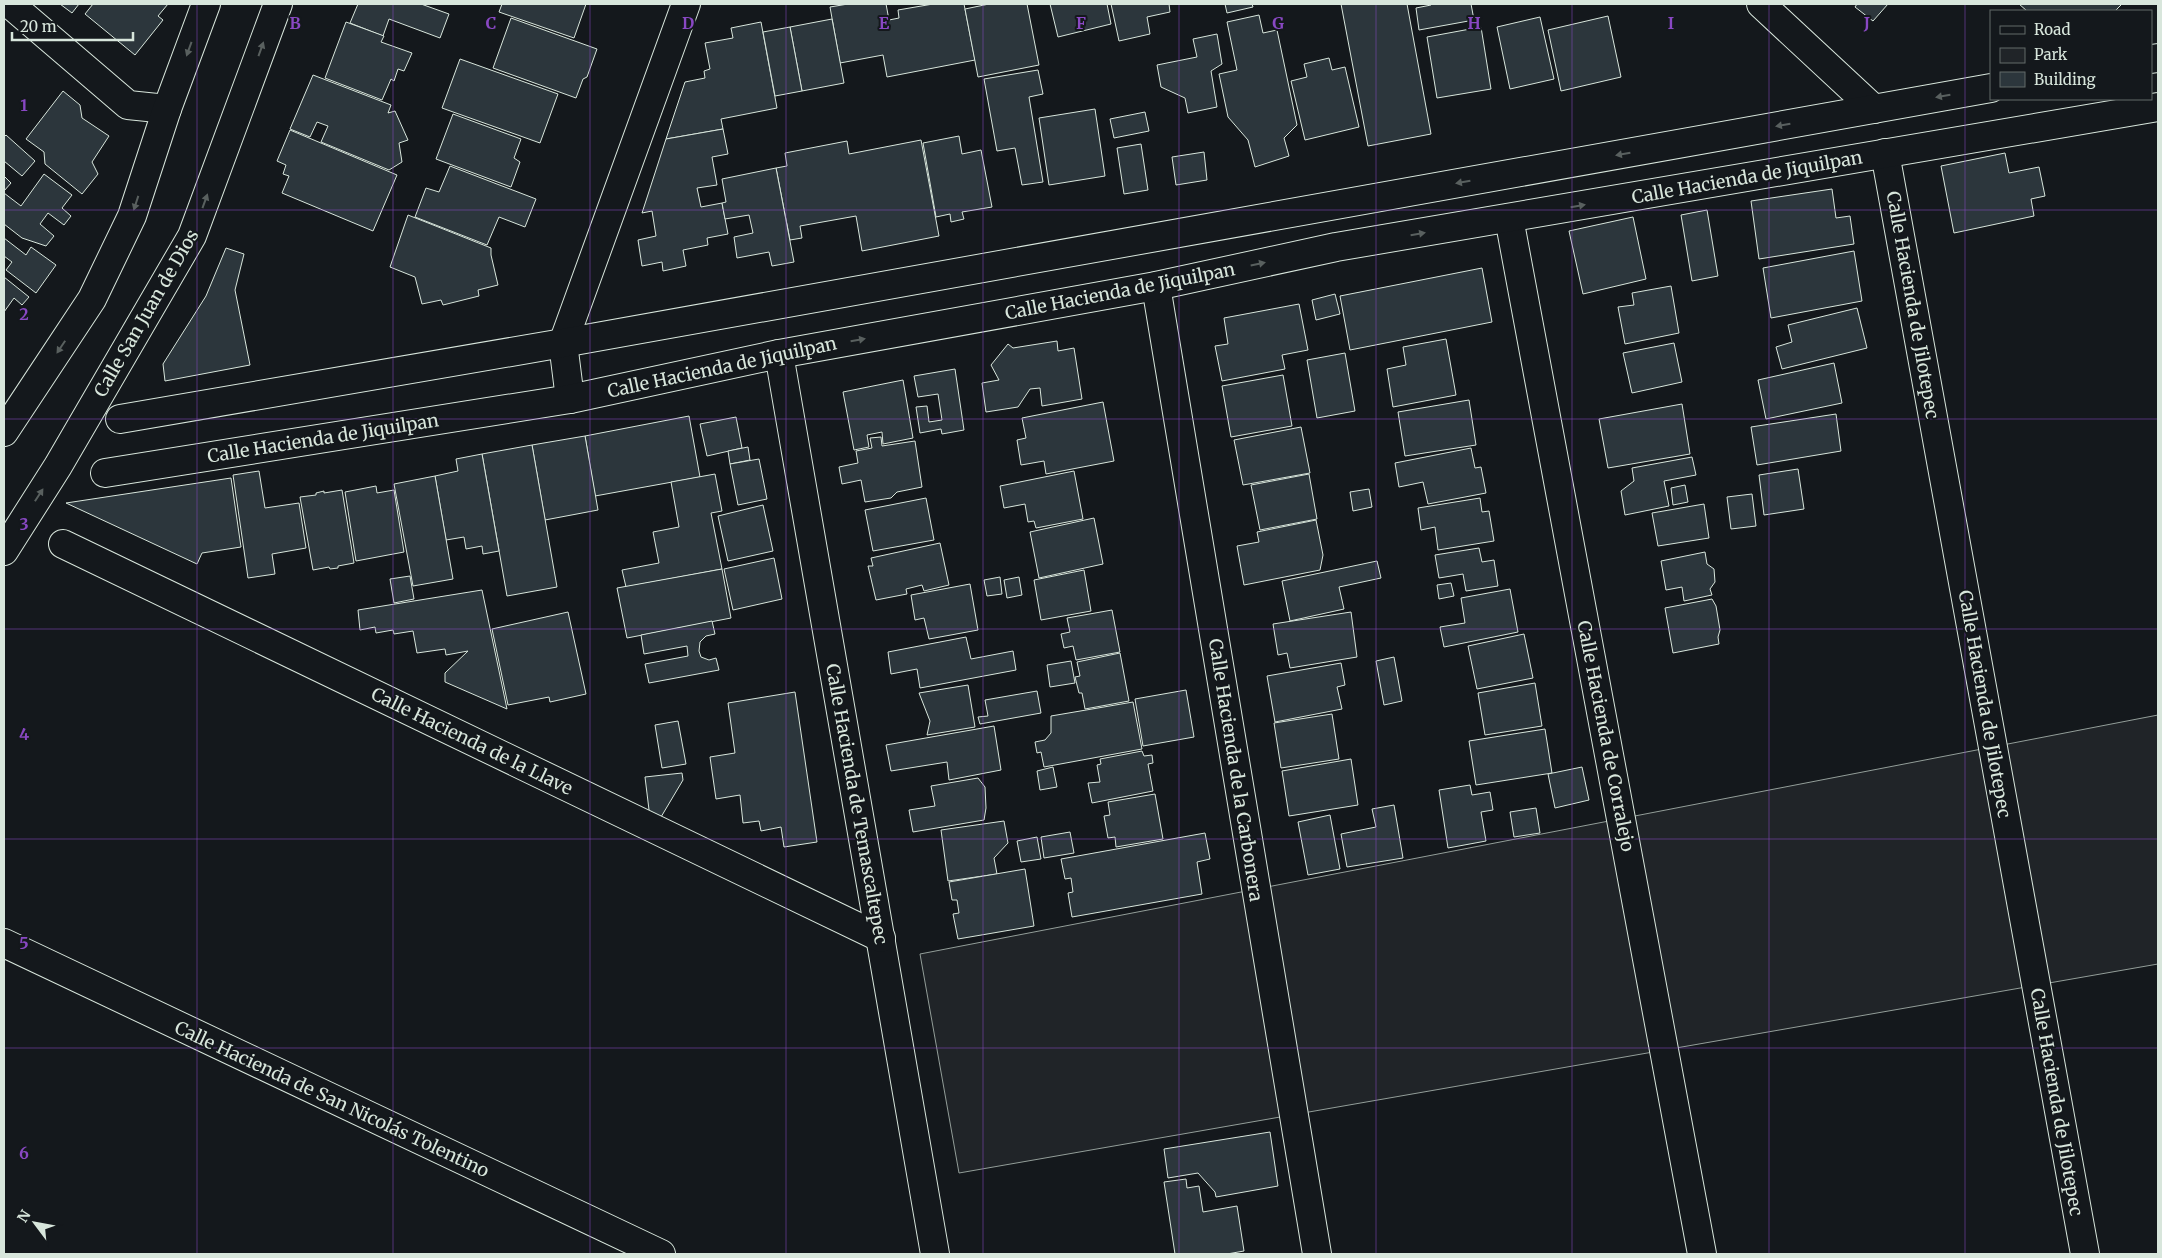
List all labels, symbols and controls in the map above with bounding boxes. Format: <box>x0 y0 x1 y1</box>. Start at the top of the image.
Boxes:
scale bar <box>12 10 134 42</box>
legend <box>1990 10 2152 100</box>
text: B <box>289 13 301 33</box>
text: C <box>486 13 496 33</box>
text: D <box>682 13 694 33</box>
text: E <box>879 13 890 33</box>
text: F <box>1076 13 1086 33</box>
text: G <box>1272 13 1284 33</box>
text: H <box>1467 13 1481 33</box>
text: I <box>1668 13 1674 33</box>
text: J <box>1863 13 1870 33</box>
text: 20 m <box>20 17 57 36</box>
text: Road <box>2034 20 2070 39</box>
one-way arrow <box>257 41 265 56</box>
one-way arrow <box>185 42 192 57</box>
text: Park <box>2034 45 2068 64</box>
text: Building <box>2034 70 2096 89</box>
one-way arrow <box>1934 93 1950 101</box>
text: 1 <box>20 95 28 115</box>
one-way arrow <box>1774 121 1790 129</box>
street label: Calle Hacienda de Jiquilpan <box>1630 145 1864 209</box>
one-way arrow <box>1614 150 1630 158</box>
one-way arrow <box>1455 179 1471 187</box>
street label: Calle Hacienda de Jilotepec <box>1882 189 1944 421</box>
one-way arrow <box>202 194 209 209</box>
one-way arrow <box>132 196 140 211</box>
one-way arrow <box>1570 202 1586 210</box>
street label: Calle San Juan de Dios <box>89 225 203 401</box>
one-way arrow <box>1410 229 1426 237</box>
street label: Calle Hacienda de Jiquilpan <box>1003 257 1237 325</box>
one-way arrow <box>1250 260 1266 268</box>
text: 2 <box>19 304 29 324</box>
street label: Calle Hacienda de Jiquilpan <box>605 331 839 403</box>
one-way arrow <box>850 336 866 344</box>
one-way arrow <box>56 340 66 353</box>
street label: Calle Hacienda de Jiquilpan <box>206 408 440 468</box>
one-way arrow <box>35 488 44 502</box>
text: 3 <box>19 514 29 534</box>
street label: Calle Hacienda de Jilotepec <box>1954 588 2016 820</box>
street label: Calle Hacienda de Corralejo <box>1572 619 1640 853</box>
street label: Calle Hacienda de la Carbonera <box>1204 637 1268 903</box>
street label: Calle Hacienda de Temascaltepec <box>821 662 893 946</box>
street label: Calle Hacienda de la Llave <box>367 682 577 800</box>
text: 4 <box>19 724 29 744</box>
text: 5 <box>19 933 29 953</box>
street label: Calle Hacienda de Jilotepec <box>2026 986 2088 1218</box>
street label: Calle Hacienda de San Nicolás Tolentino <box>171 1016 493 1182</box>
text: 6 <box>19 1143 29 1163</box>
north arrow <box>10 1198 60 1248</box>
text: N <box>13 1207 35 1226</box>

